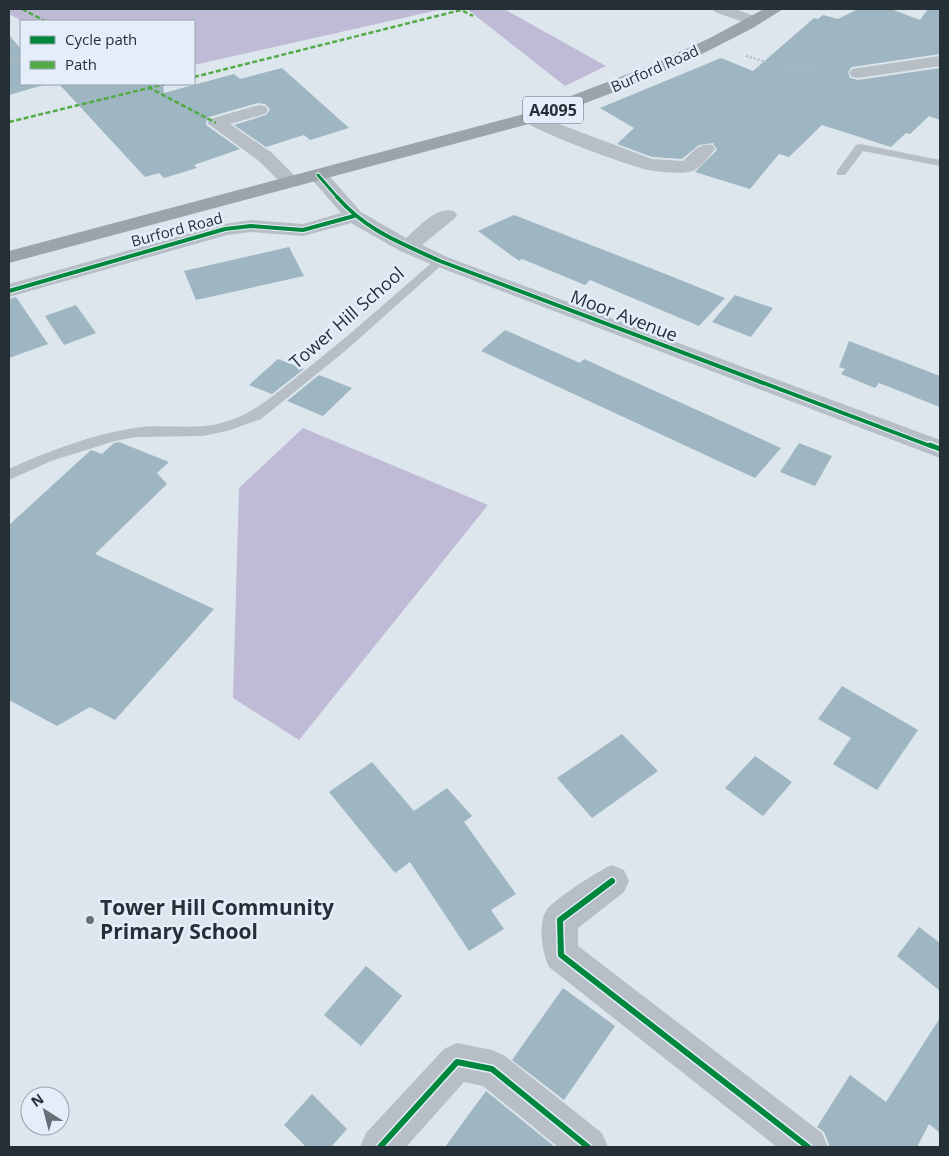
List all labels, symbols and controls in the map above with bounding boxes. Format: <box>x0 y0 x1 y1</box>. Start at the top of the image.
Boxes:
legend <box>20 20 195 85</box>
text: Cycle path <box>65 29 137 49</box>
street label: Burford Road <box>608 40 702 96</box>
text: Path <box>65 54 97 74</box>
road number: A4095 <box>523 96 583 124</box>
street label: Burford Road <box>129 207 225 251</box>
street label: Tower Hill School <box>284 261 409 374</box>
street label: Moor Avenue <box>568 284 681 346</box>
place label: Tower Hill Community Primary School <box>100 893 334 945</box>
marker: Tower Hill Community Primary School <box>84 914 96 926</box>
north arrow <box>20 1086 70 1136</box>
text: N <box>27 1089 47 1111</box>

